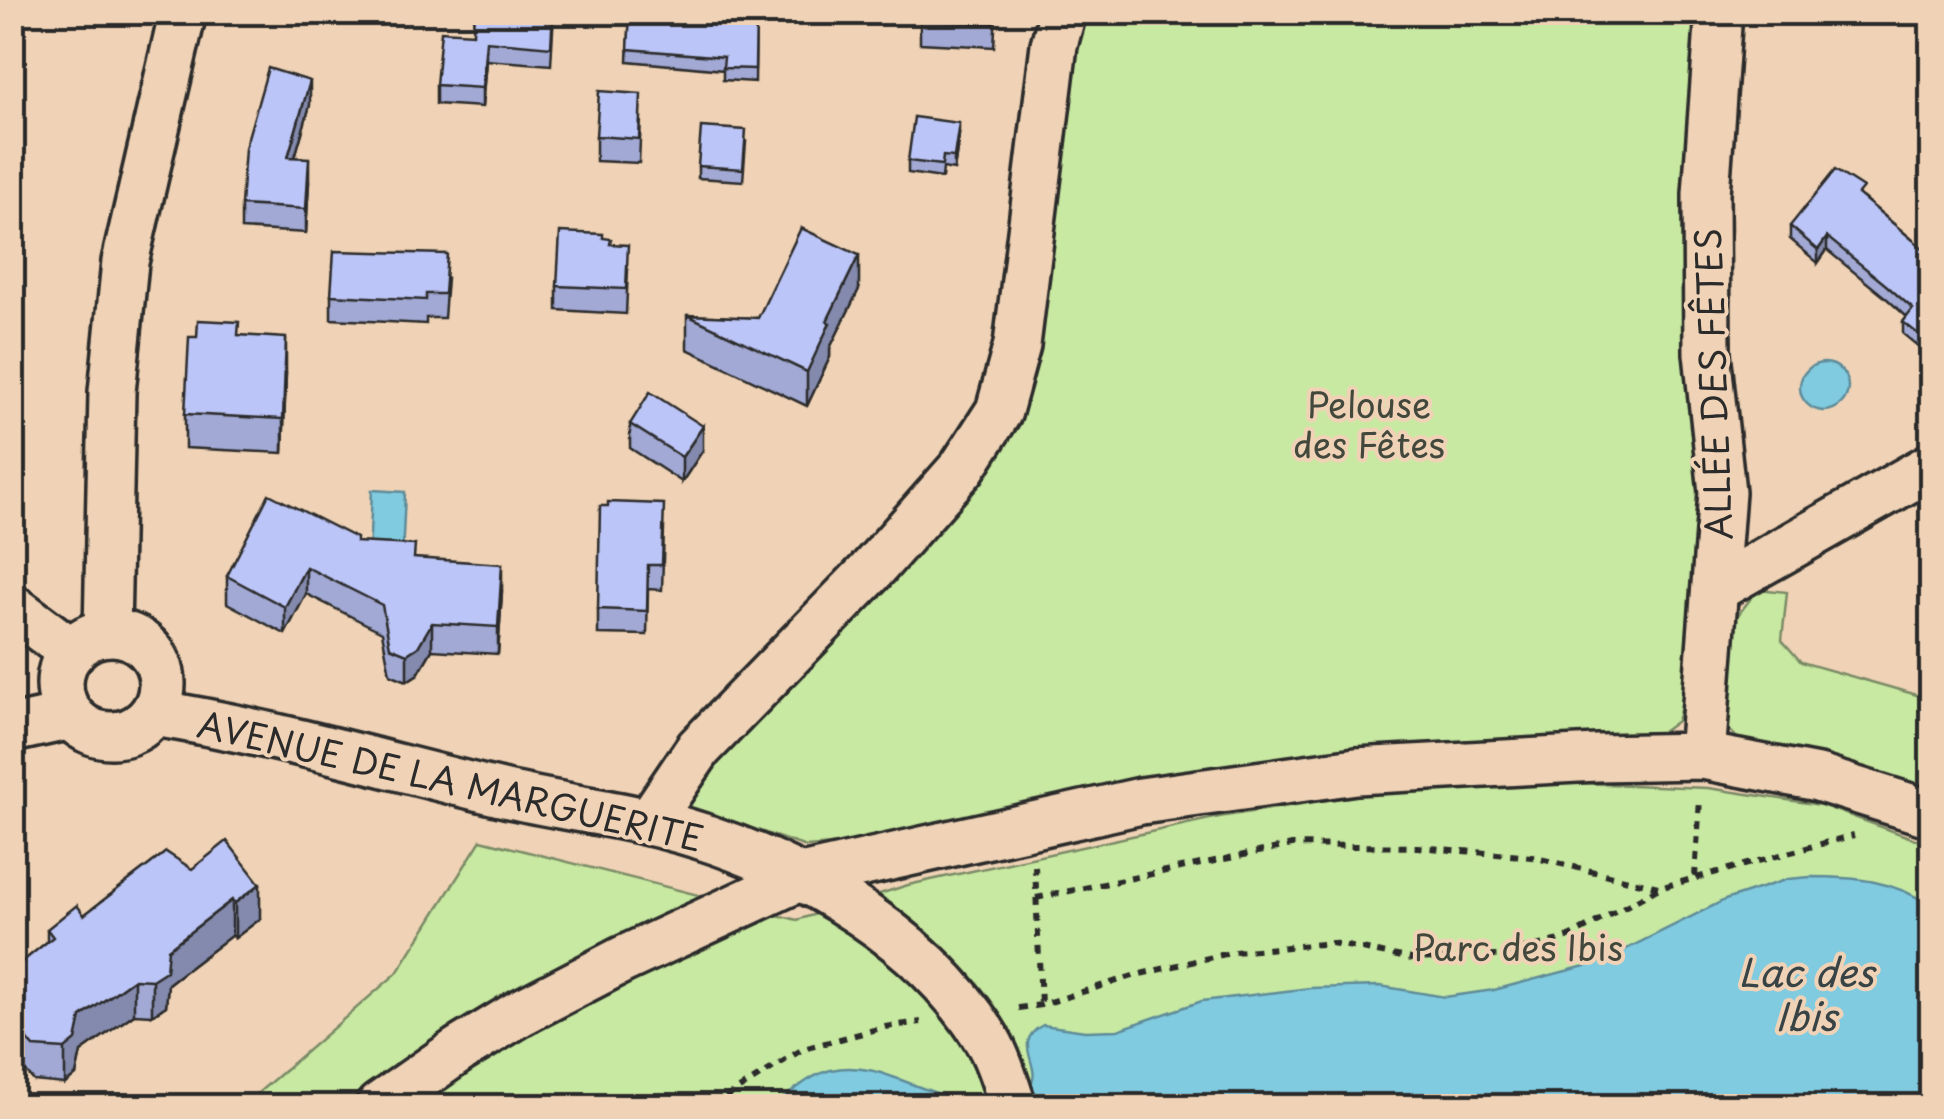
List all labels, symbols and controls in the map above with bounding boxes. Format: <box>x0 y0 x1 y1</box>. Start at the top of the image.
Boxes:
street label: ALLÉE DES FÊTES <box>1680 227 1744 541</box>
park label: Pelouse des Fêtes <box>1293 377 1445 470</box>
street label: AVENUE DE LA MARGUERITE <box>193 696 709 864</box>
park label: Parc des Ibis <box>1413 920 1623 973</box>
water label: Lac des Ibis <box>1738 943 1877 1044</box>

